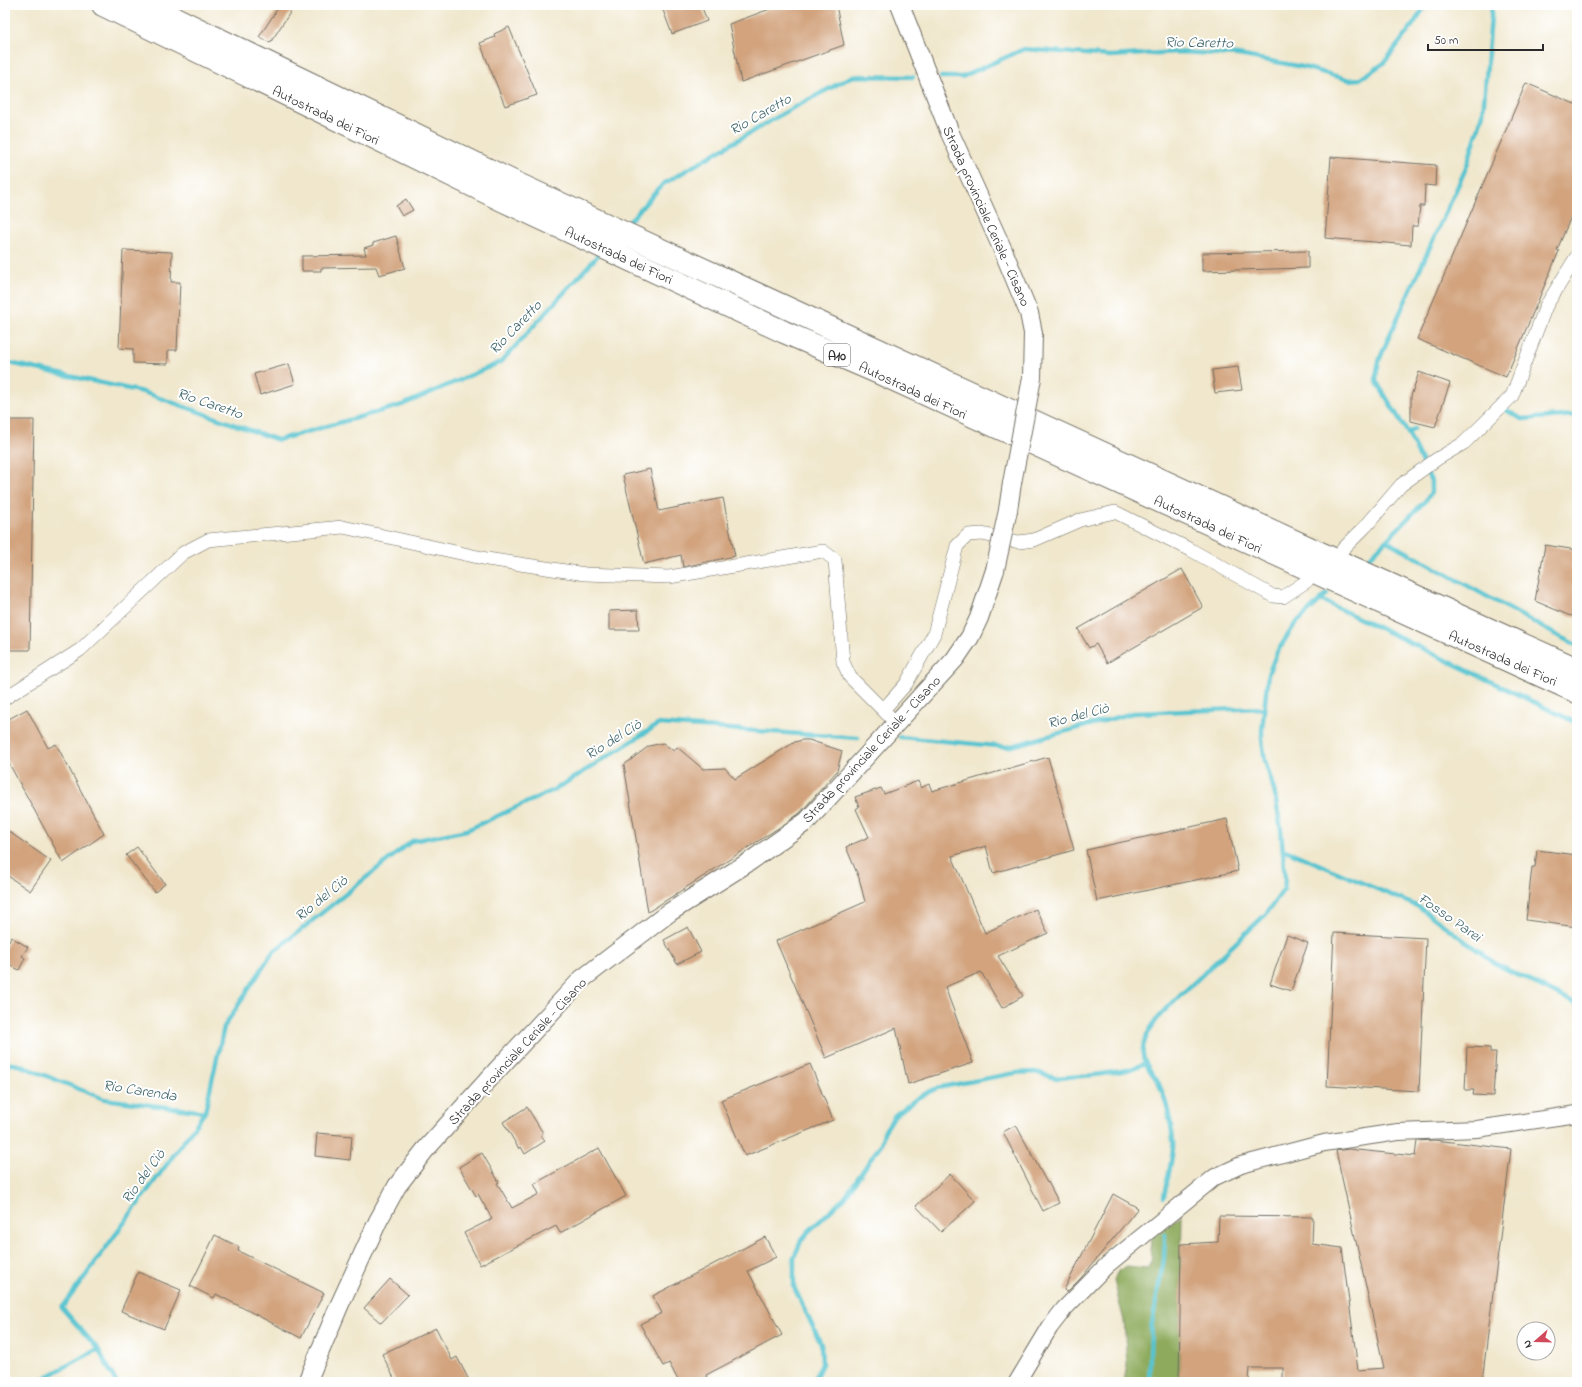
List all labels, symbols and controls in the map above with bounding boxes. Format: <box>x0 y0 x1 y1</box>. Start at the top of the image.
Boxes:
scale bar <box>1428 26 1543 52</box>
water label: Rio Caretto <box>1165 31 1234 55</box>
text: 50 m <box>1434 32 1458 50</box>
street label: Autostrada dei Fiori <box>268 81 383 151</box>
water label: Rio Caretto <box>725 88 797 141</box>
street label: Strada provinciale Ceriale - Cisano <box>936 123 1035 310</box>
street label: Autostrada dei Fiori <box>561 222 676 291</box>
water label: Rio Caretto <box>484 295 548 360</box>
road number: A10 <box>824 344 850 366</box>
street label: Autostrada dei Fiori <box>855 357 970 426</box>
water label: Rio Caretto <box>174 382 247 426</box>
street label: Autostrada dei Fiori <box>1150 491 1265 560</box>
street label: Autostrada dei Fiori <box>1445 626 1560 693</box>
street label: Strada provinciale Ceriale - Cisano <box>798 671 946 829</box>
water label: Rio del Ciò <box>1045 697 1113 735</box>
water label: Rio del Ciò <box>581 713 647 766</box>
water label: Rio del Ciò <box>290 870 354 927</box>
water label: Fosso Parei <box>1413 888 1487 948</box>
street label: Strada provinciale Ceriale - Cisano <box>444 973 592 1131</box>
water label: Rio Carenda <box>101 1074 179 1108</box>
water label: Rio del Ciò <box>116 1144 172 1208</box>
north arrow <box>1516 1321 1556 1361</box>
text: N <box>1519 1338 1536 1350</box>

